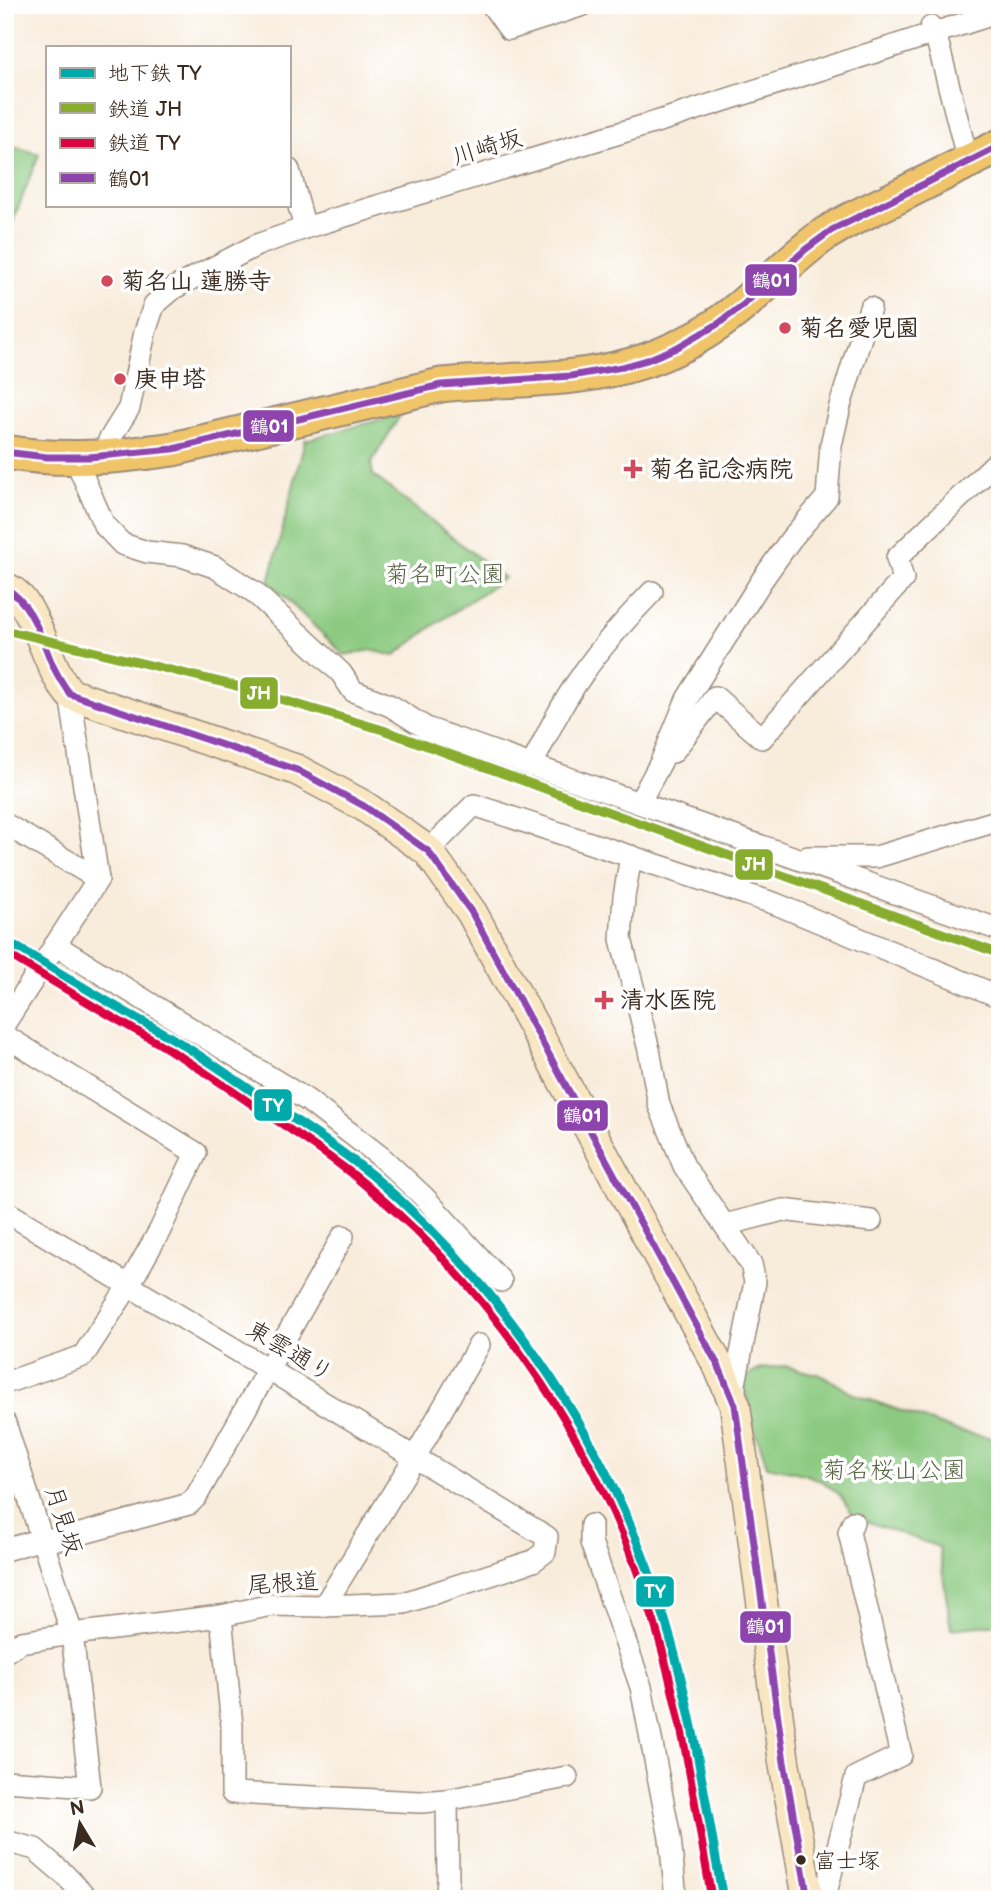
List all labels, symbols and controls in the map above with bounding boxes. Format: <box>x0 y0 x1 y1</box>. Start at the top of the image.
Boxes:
legend <box>46 46 290 206</box>
text: 地下鉄 TY <box>108 61 202 86</box>
text: 鉄道 JH <box>108 97 182 122</box>
street label: 川崎坂 <box>448 123 526 172</box>
text: 鉄道 TY <box>108 131 181 156</box>
text: 鶴01 <box>108 167 149 192</box>
line badge: 鶴01 <box>744 263 798 297</box>
place label: 菊名山 蓮勝寺 <box>121 267 271 296</box>
text: 鶴01 <box>752 270 790 293</box>
marker: 菊名山 蓮勝寺 <box>99 273 115 289</box>
place label: 菊名愛児園 <box>799 314 919 343</box>
marker: 菊名愛児園 <box>777 320 793 336</box>
place label: 庚申塔 <box>134 365 206 394</box>
marker: 庚申塔 <box>112 371 128 387</box>
line badge: 鶴01 <box>242 409 295 443</box>
text: 鶴01 <box>250 416 288 439</box>
place label: 菊名記念病院 <box>649 455 793 484</box>
marker: 菊名記念病院 <box>623 459 643 479</box>
park label: 菊名町公園 <box>385 560 505 589</box>
line badge: JH <box>239 676 279 710</box>
text: JH <box>247 683 271 706</box>
line badge: JH <box>734 848 774 881</box>
text: JH <box>742 854 766 877</box>
place label: 清水医院 <box>620 986 716 1015</box>
marker: 清水医院 <box>594 990 614 1010</box>
line badge: TY <box>253 1088 293 1122</box>
text: TY <box>262 1095 285 1118</box>
line badge: 鶴01 <box>556 1099 609 1132</box>
text: 鶴01 <box>563 1105 601 1128</box>
street label: 東雲通り <box>241 1314 338 1389</box>
park label: 菊名桜山公園 <box>822 1456 966 1485</box>
street label: 月見坂 <box>39 1481 88 1559</box>
street label: 尾根道 <box>246 1567 320 1600</box>
line badge: TY <box>635 1575 675 1608</box>
text: TY <box>644 1581 667 1604</box>
line badge: 鶴01 <box>739 1610 792 1644</box>
text: 鶴01 <box>746 1616 784 1639</box>
north arrow <box>46 1788 116 1858</box>
text: N <box>68 1796 86 1821</box>
place label: 富士塚 <box>814 1848 880 1875</box>
marker: 富士塚 <box>794 1853 808 1867</box>

